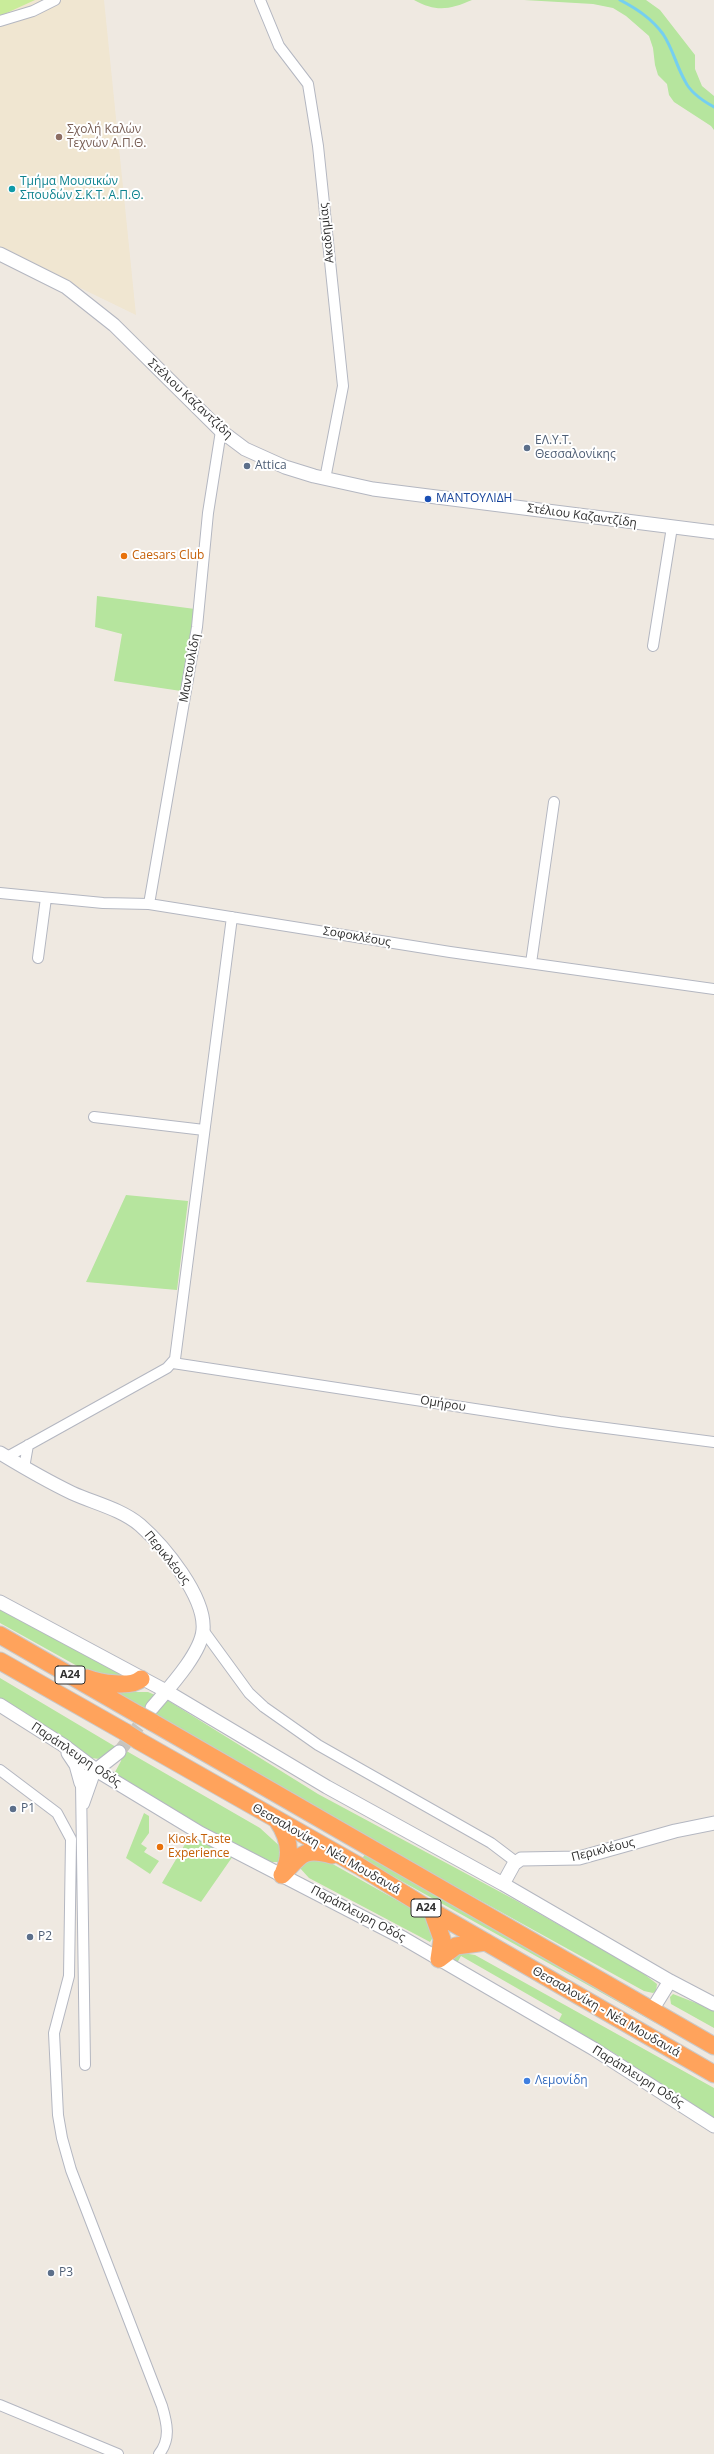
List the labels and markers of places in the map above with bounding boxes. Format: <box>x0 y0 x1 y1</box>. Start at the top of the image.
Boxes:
place label: Σχολή Καλών Τεχνών Α.Π.Θ. <box>67 123 146 151</box>
marker: Σχολή Καλών Τεχνών Α.Π.Θ. <box>54 132 64 142</box>
place label: Τμήμα Μουσικών Σπουδών Σ.Κ.Τ. Α.Π.Θ. <box>20 175 144 203</box>
marker: Τμήμα Μουσικών Σπουδών Σ.Κ.Τ. Α.Π.Θ. <box>7 184 17 194</box>
place label: ΕΛ.Υ.Τ. Θεσσαλονίκης <box>535 434 616 462</box>
marker: ΕΛ.Υ.Τ. Θεσσαλονίκης <box>522 443 532 453</box>
place label: Attica <box>255 459 287 473</box>
marker: Attica <box>242 461 252 471</box>
place label: ΜΑΝΤΟΥΛΙΔΗ <box>436 492 512 506</box>
marker: ΜΑΝΤΟΥΛΙΔΗ <box>423 494 433 504</box>
place label: Caesars Club <box>132 549 204 563</box>
marker: Caesars Club <box>119 551 129 561</box>
place label: P1 <box>21 1802 35 1816</box>
marker: P1 <box>8 1804 18 1814</box>
place label: Kiosk Taste Experience <box>168 1833 231 1861</box>
marker: Kiosk Taste Experience <box>155 1842 165 1852</box>
place label: P2 <box>38 1930 52 1944</box>
marker: P2 <box>25 1932 35 1942</box>
place label: Λεμονίδη <box>535 2074 588 2088</box>
marker: Λεμονίδη <box>522 2076 532 2086</box>
place label: P3 <box>59 2266 73 2280</box>
marker: P3 <box>46 2268 56 2278</box>

